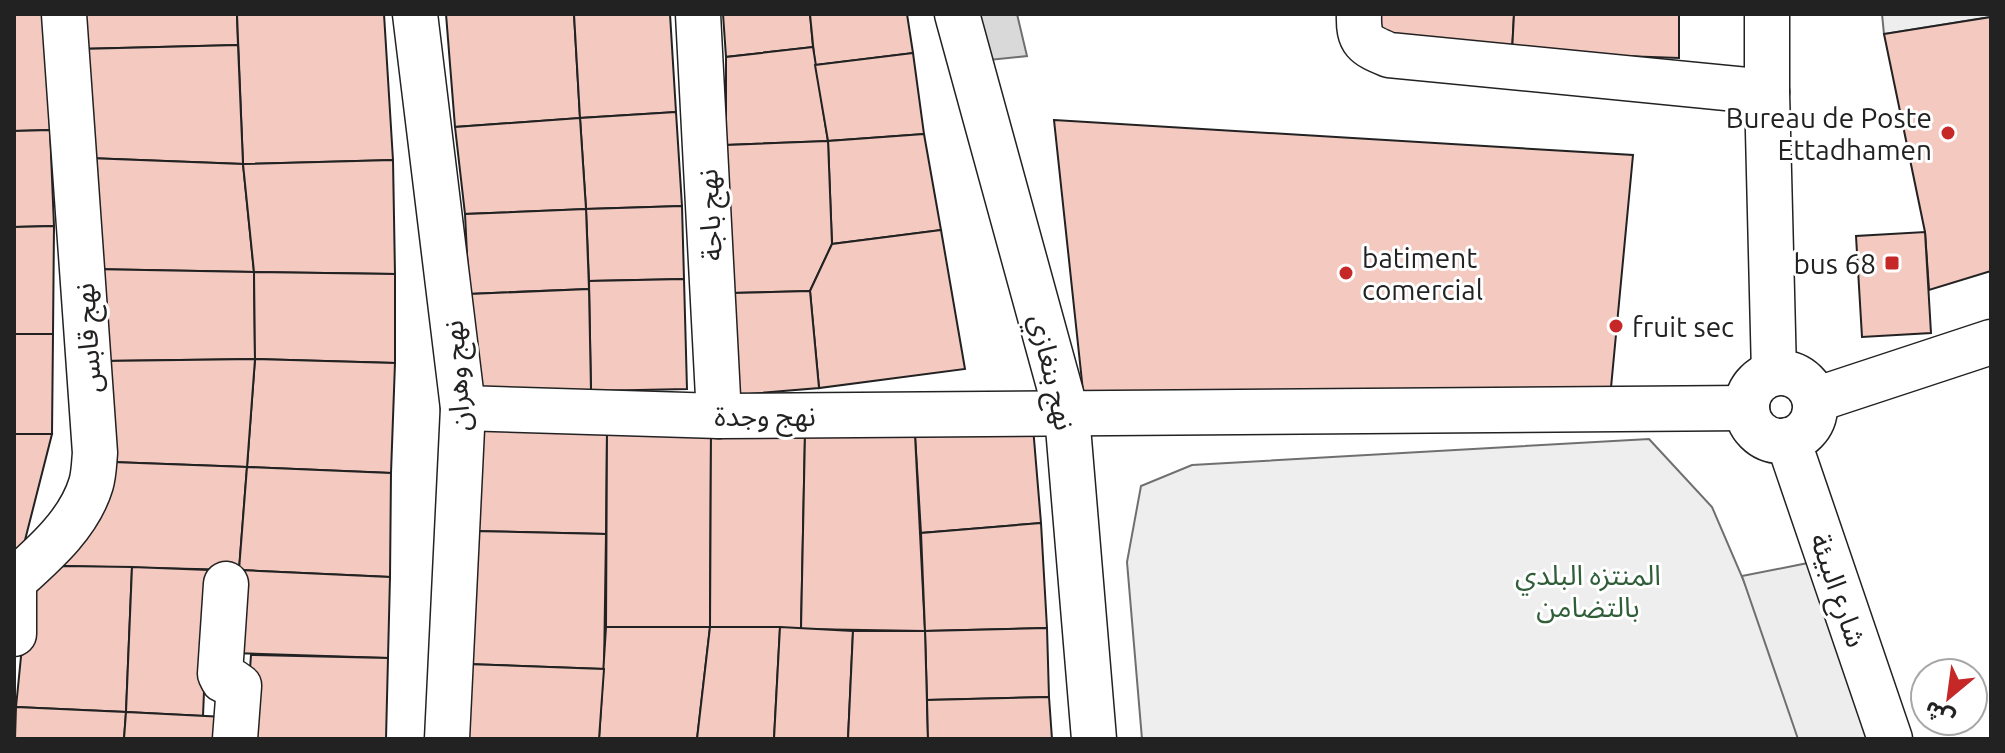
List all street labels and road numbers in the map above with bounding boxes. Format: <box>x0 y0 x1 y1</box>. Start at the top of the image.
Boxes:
street label: نهج باجة <box>691 168 733 262</box>
street label: نهج قابس <box>68 282 112 394</box>
street label: نهج بنغازي <box>1018 311 1081 434</box>
street label: نهج وهران <box>437 319 481 433</box>
street label: نهج وجدة <box>714 400 816 437</box>
street label: شارع البيئة <box>1799 529 1873 653</box>

